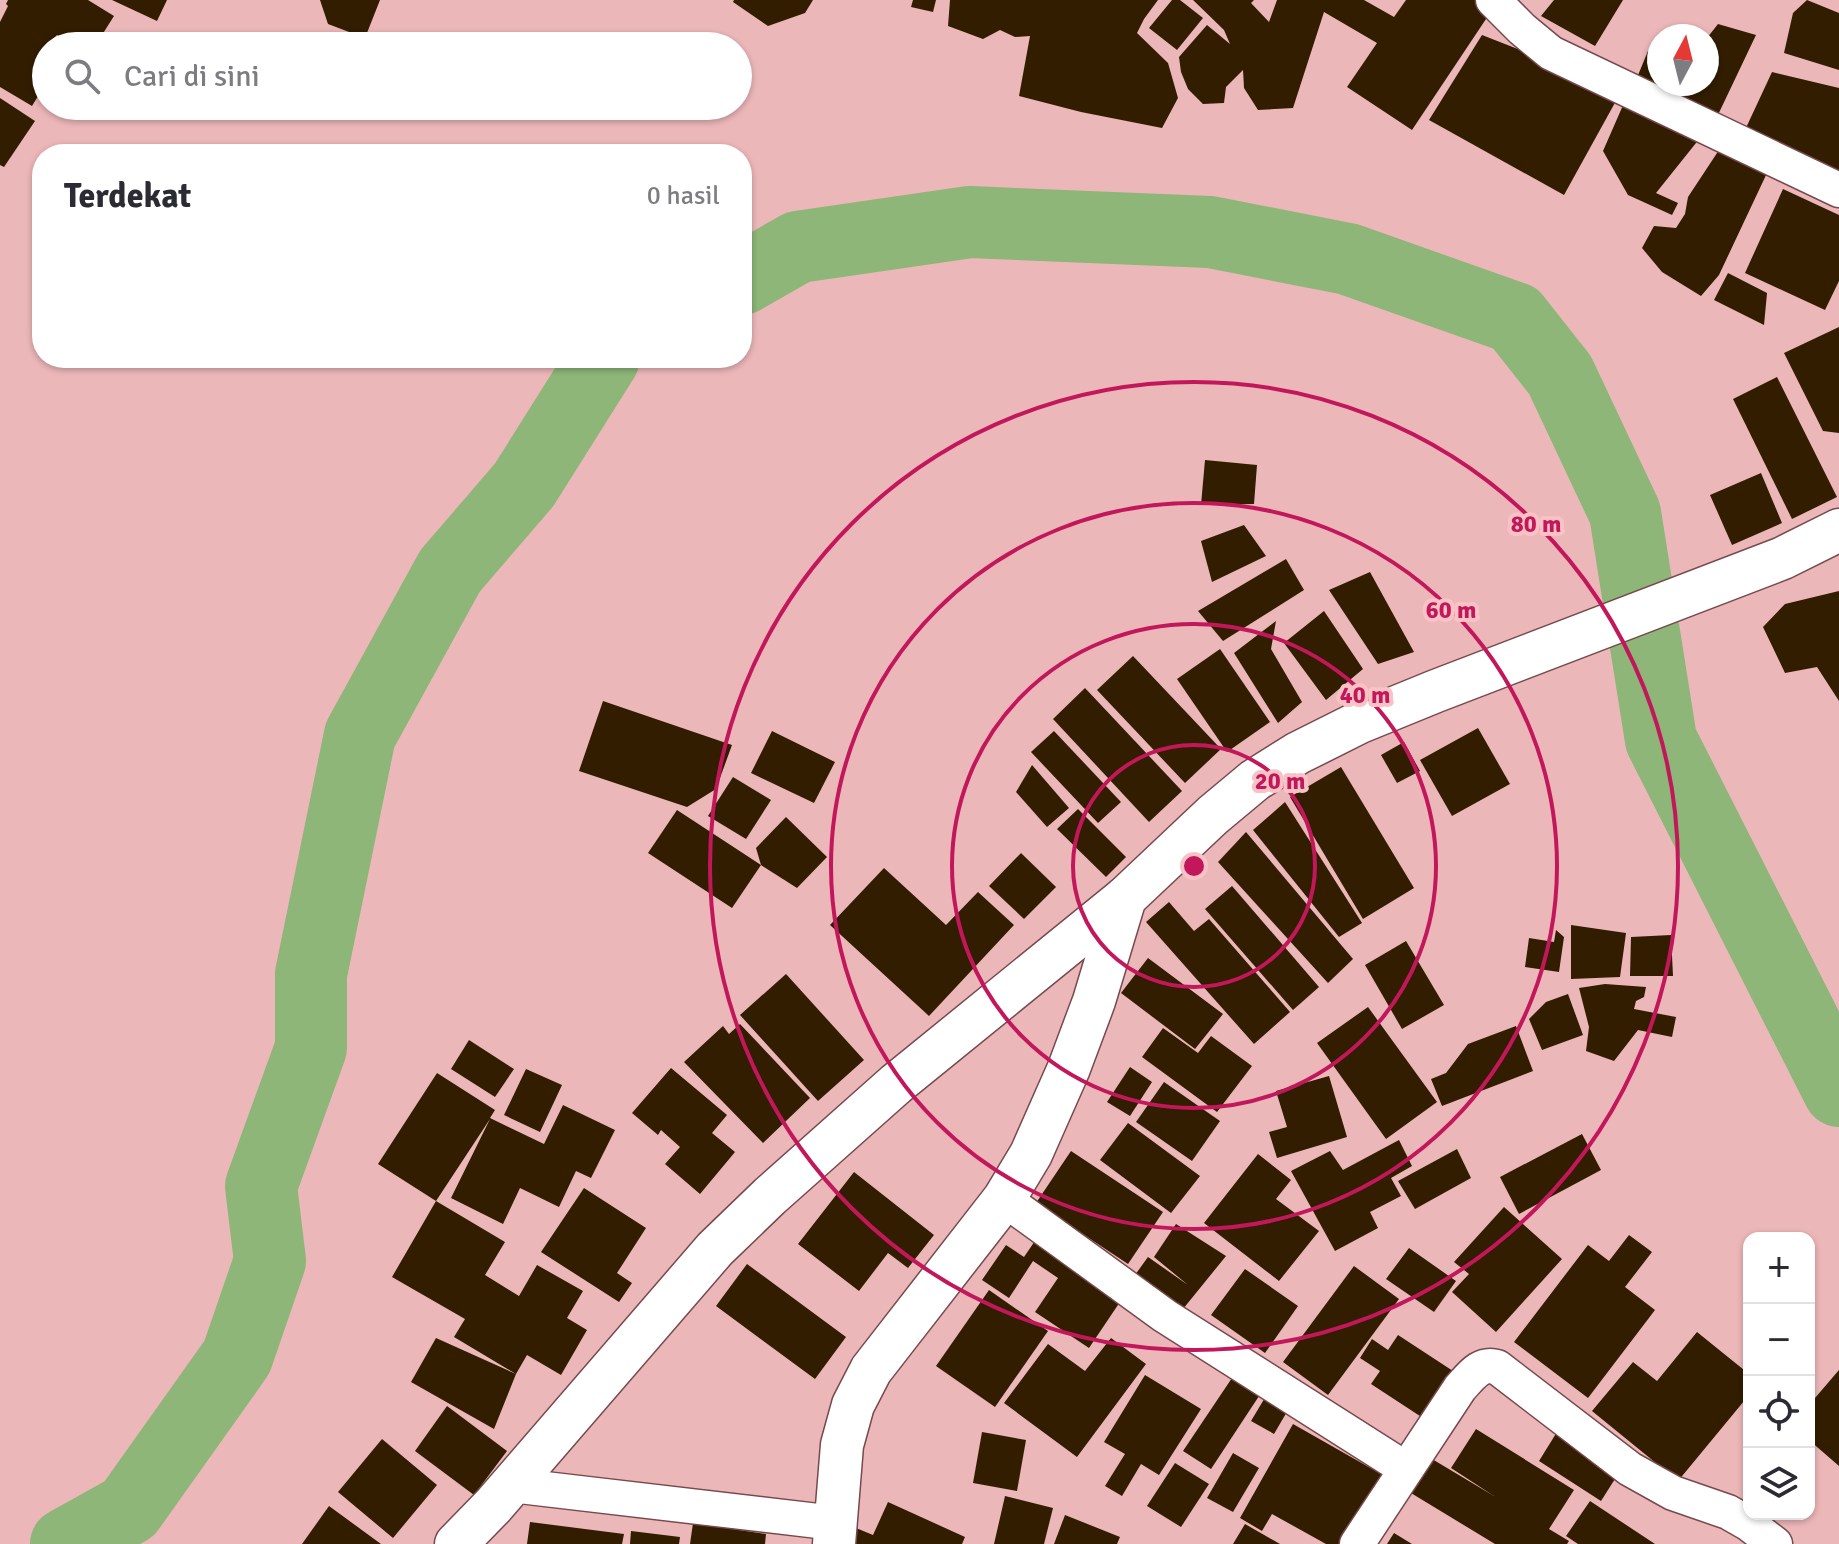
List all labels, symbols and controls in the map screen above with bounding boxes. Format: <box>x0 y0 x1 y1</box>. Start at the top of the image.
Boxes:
north arrow <box>1647 24 1719 96</box>
search box <box>32 32 752 120</box>
icon: search <box>60 54 104 98</box>
text: Cari di sini <box>124 58 260 95</box>
text: Terdekat <box>64 175 191 217</box>
text: 0 hasil <box>647 180 720 212</box>
text: 80 m <box>1511 509 1561 539</box>
text: 60 m <box>1426 595 1476 625</box>
text: 40 m <box>1340 680 1390 710</box>
text: 20 m <box>1255 766 1305 796</box>
centre of rings <box>1180 852 1208 880</box>
map controls <box>1743 1232 1815 1520</box>
button: + <box>1743 1232 1815 1304</box>
button: − <box>1743 1304 1815 1376</box>
button: locate <box>1743 1376 1815 1448</box>
button: layers <box>1743 1448 1815 1520</box>

